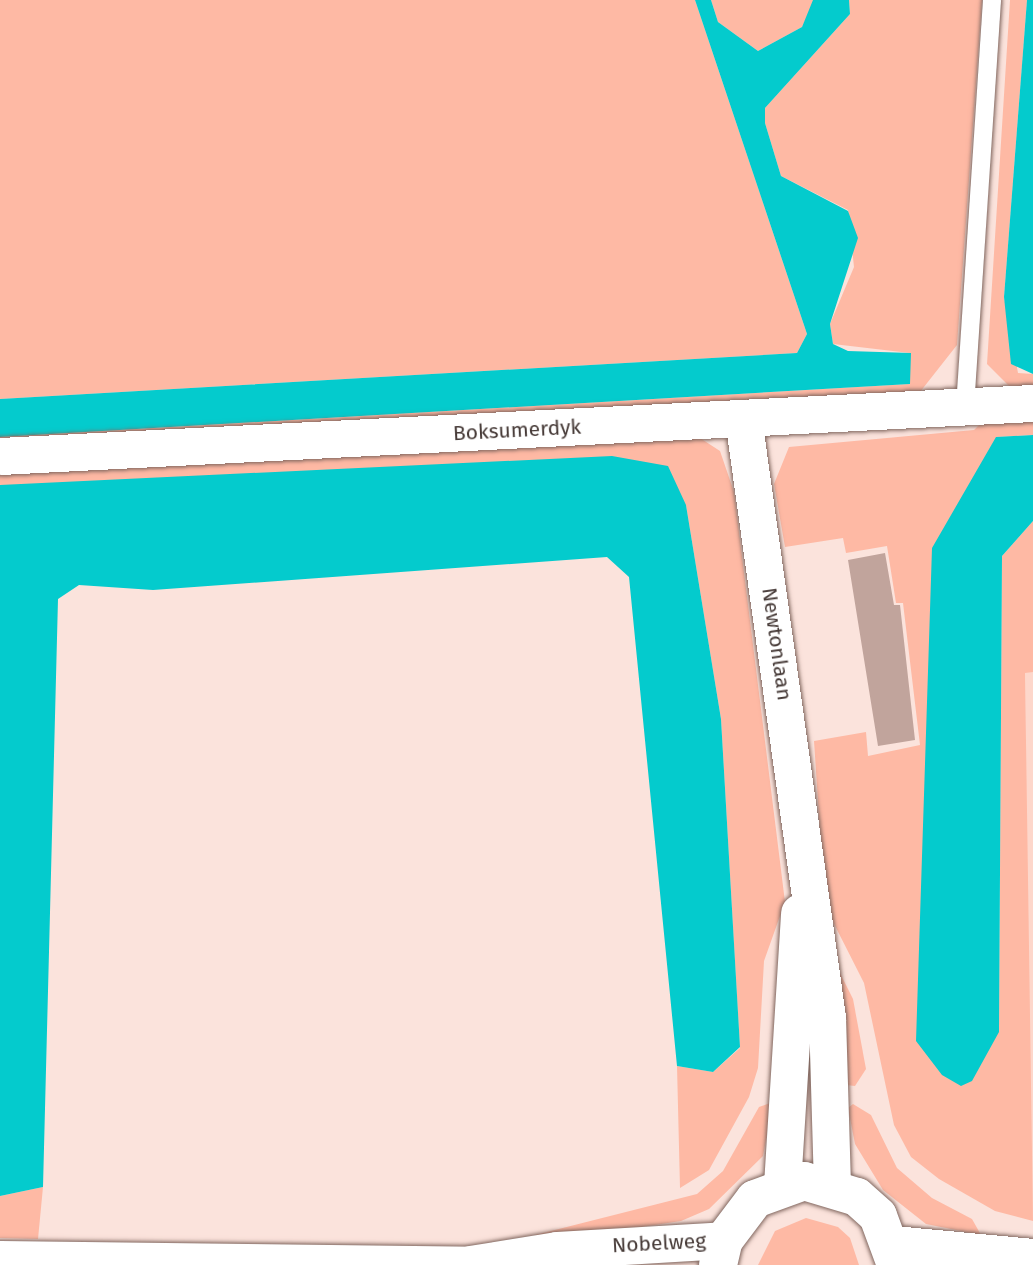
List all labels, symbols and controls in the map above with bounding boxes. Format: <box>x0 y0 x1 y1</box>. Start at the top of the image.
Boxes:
street label: Boksumerdyk <box>452 414 582 446</box>
street label: Newtonlaan <box>757 586 797 702</box>
street label: Nobelweg <box>611 1228 707 1258</box>

